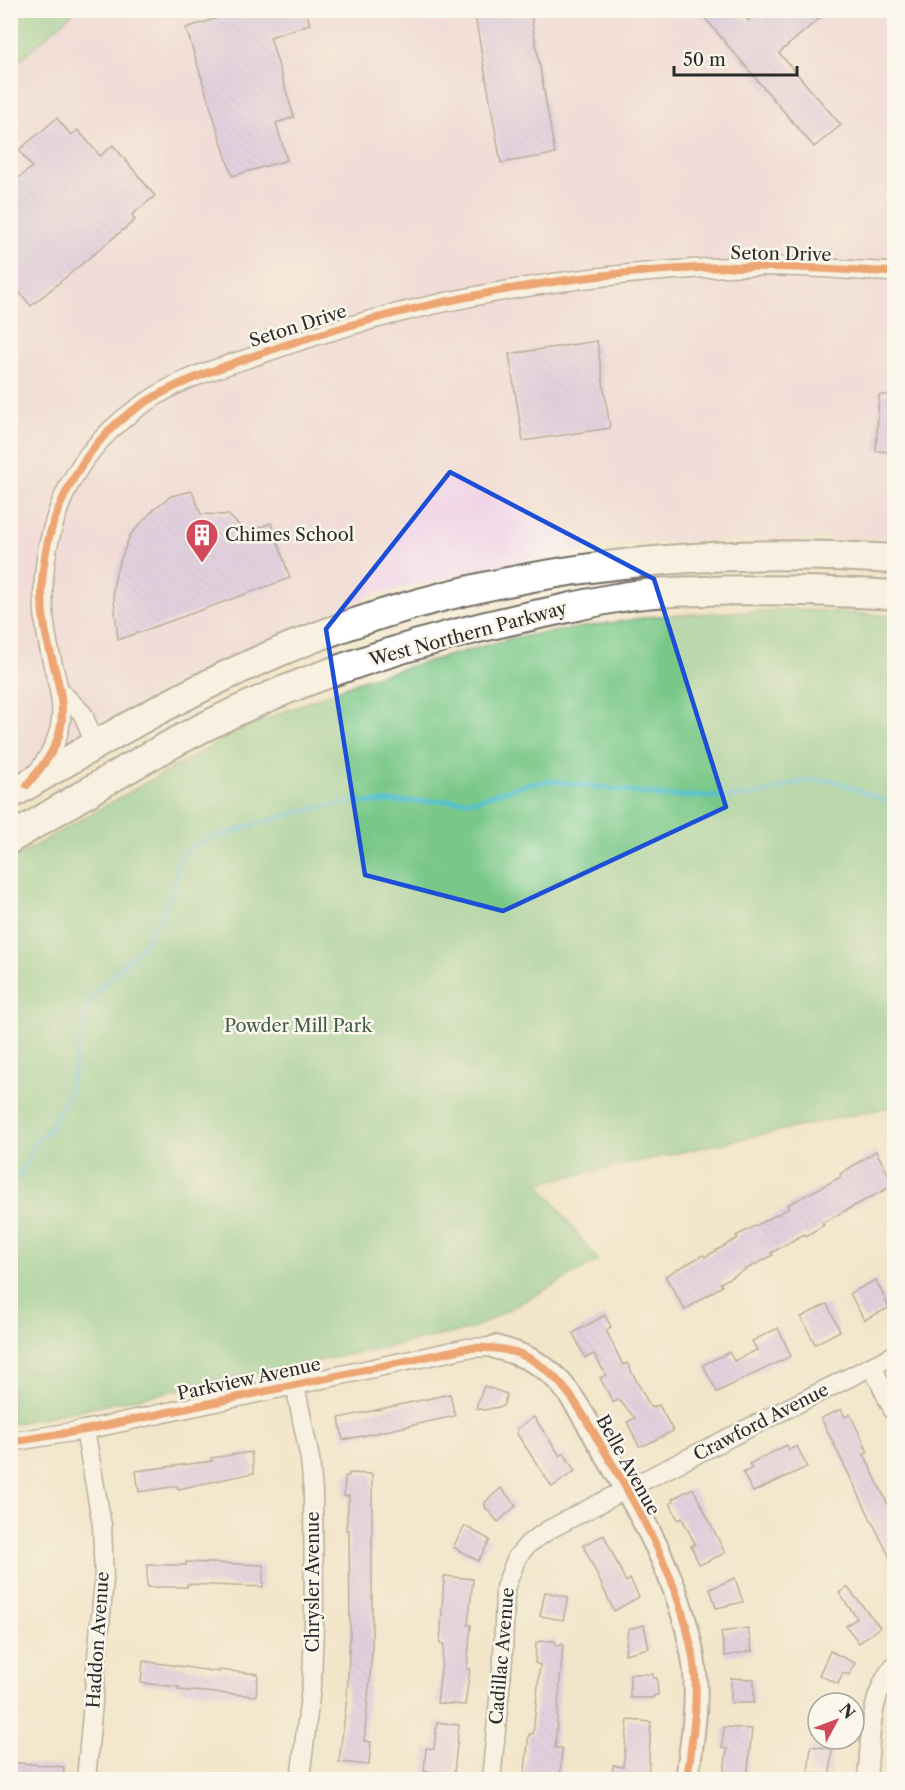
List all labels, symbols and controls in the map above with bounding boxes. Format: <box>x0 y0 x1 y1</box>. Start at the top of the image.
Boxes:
scale bar <box>674 39 797 77</box>
text: 50 m <box>683 49 726 71</box>
street label: Seton Drive <box>730 242 832 266</box>
street label: Seton Drive <box>247 300 349 352</box>
building icon: Chimes School <box>184 517 220 564</box>
place label: Chimes School <box>225 524 354 546</box>
street label: West Northern Parkway <box>366 597 570 671</box>
park label: Powder Mill Park <box>224 1015 373 1037</box>
street label: Parkview Avenue <box>175 1353 323 1405</box>
street label: Crawford Avenue <box>690 1378 832 1466</box>
street label: Belle Avenue <box>591 1411 665 1519</box>
street label: Chrysler Avenue <box>302 1512 324 1652</box>
street label: Haddon Avenue <box>82 1571 114 1709</box>
street label: Cadillac Avenue <box>485 1587 519 1725</box>
north arrow <box>806 1691 866 1751</box>
text: N <box>835 1699 859 1723</box>

